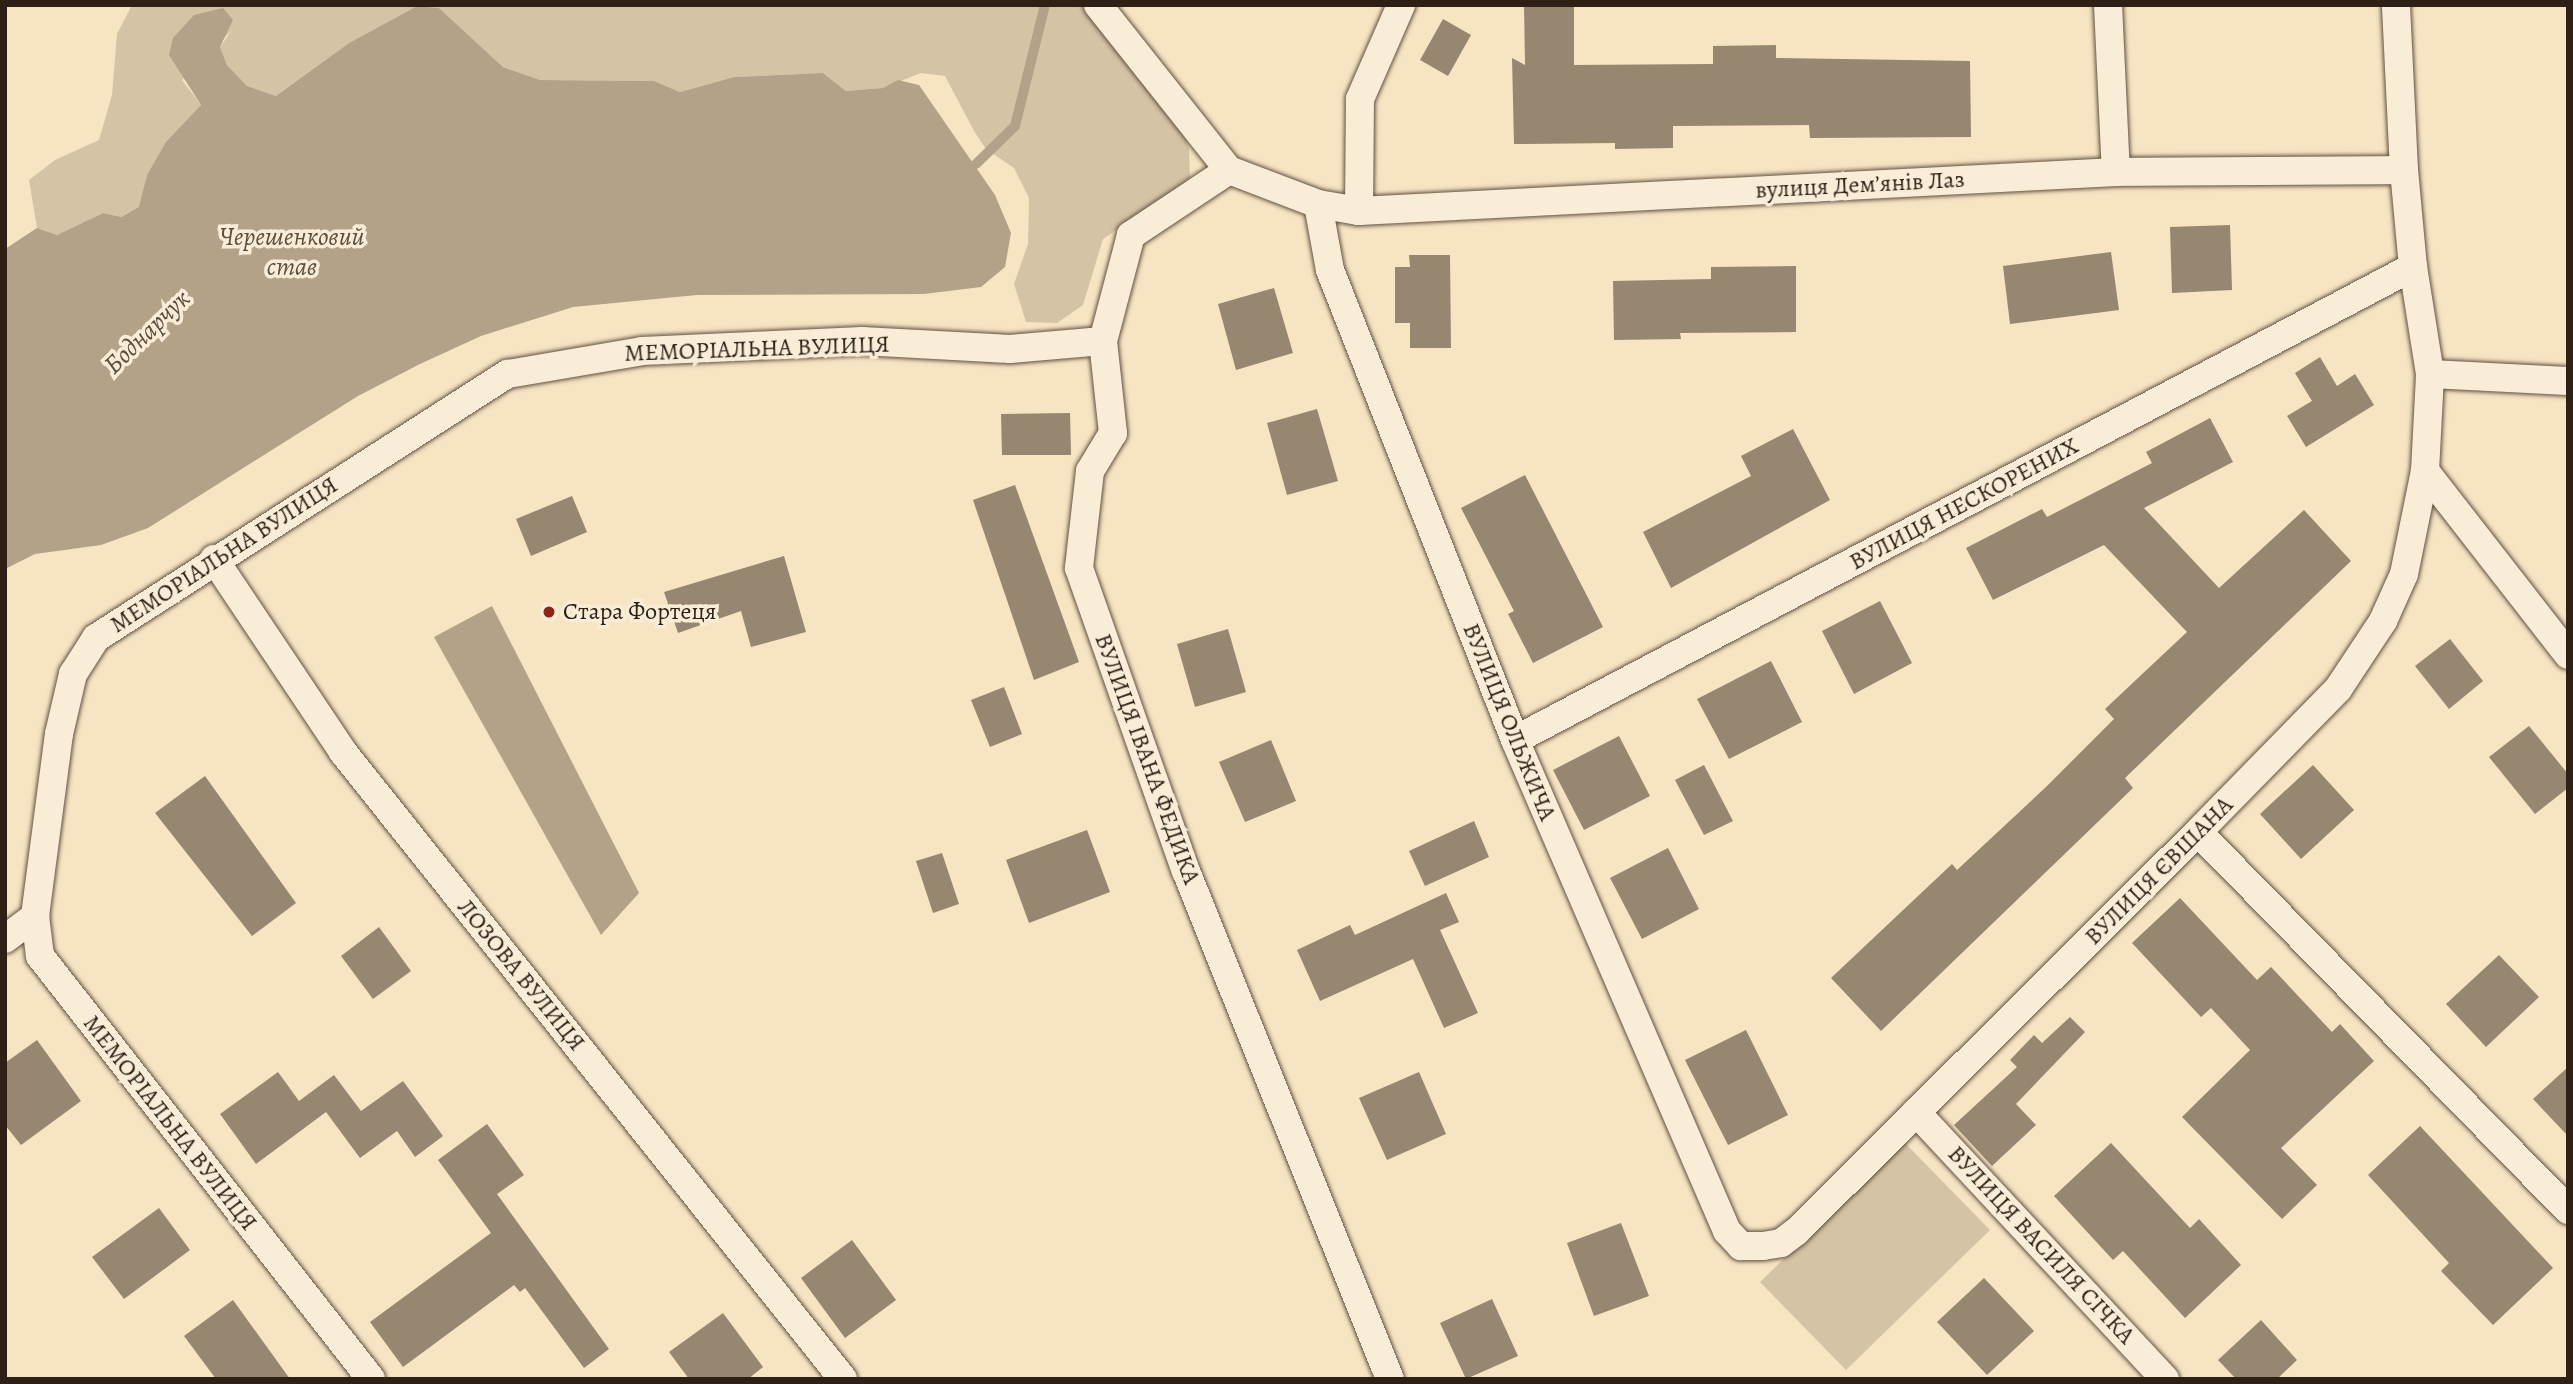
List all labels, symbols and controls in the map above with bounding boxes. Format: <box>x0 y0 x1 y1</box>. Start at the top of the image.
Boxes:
street label: вулиця Демʼянів Лаз <box>1755 165 1965 205</box>
water label: Черешенковий став <box>219 221 365 282</box>
water label: Боднарчук <box>97 283 197 381</box>
street label: МЕМОРІАЛЬНА ВУЛИЦЯ <box>624 330 890 368</box>
street label: ВУЛИЦЯ НЕСКОРЕНИХ <box>1845 431 2083 577</box>
street label: МЕМОРІАЛЬНА ВУЛИЦЯ <box>105 471 343 639</box>
place label: Стара Фортеця <box>563 598 716 626</box>
marker: Стара Фортеця <box>541 604 557 620</box>
street label: ВУЛИЦЯ ОЛЬЖИЧА <box>1456 619 1562 825</box>
street label: ВУЛИЦЯ ІВАНА ФЕДИКА <box>1088 630 1206 888</box>
street label: ВУЛИЦЯ ЄВШАНА <box>2079 791 2239 951</box>
street label: ЛОЗОВА ВУЛИЦЯ <box>451 893 591 1057</box>
street label: МЕМОРІАЛЬНА ВУЛИЦЯ <box>77 1010 263 1236</box>
street label: ВУЛИЦЯ ВАСИЛЯ СІЧКА <box>1942 1140 2140 1350</box>

